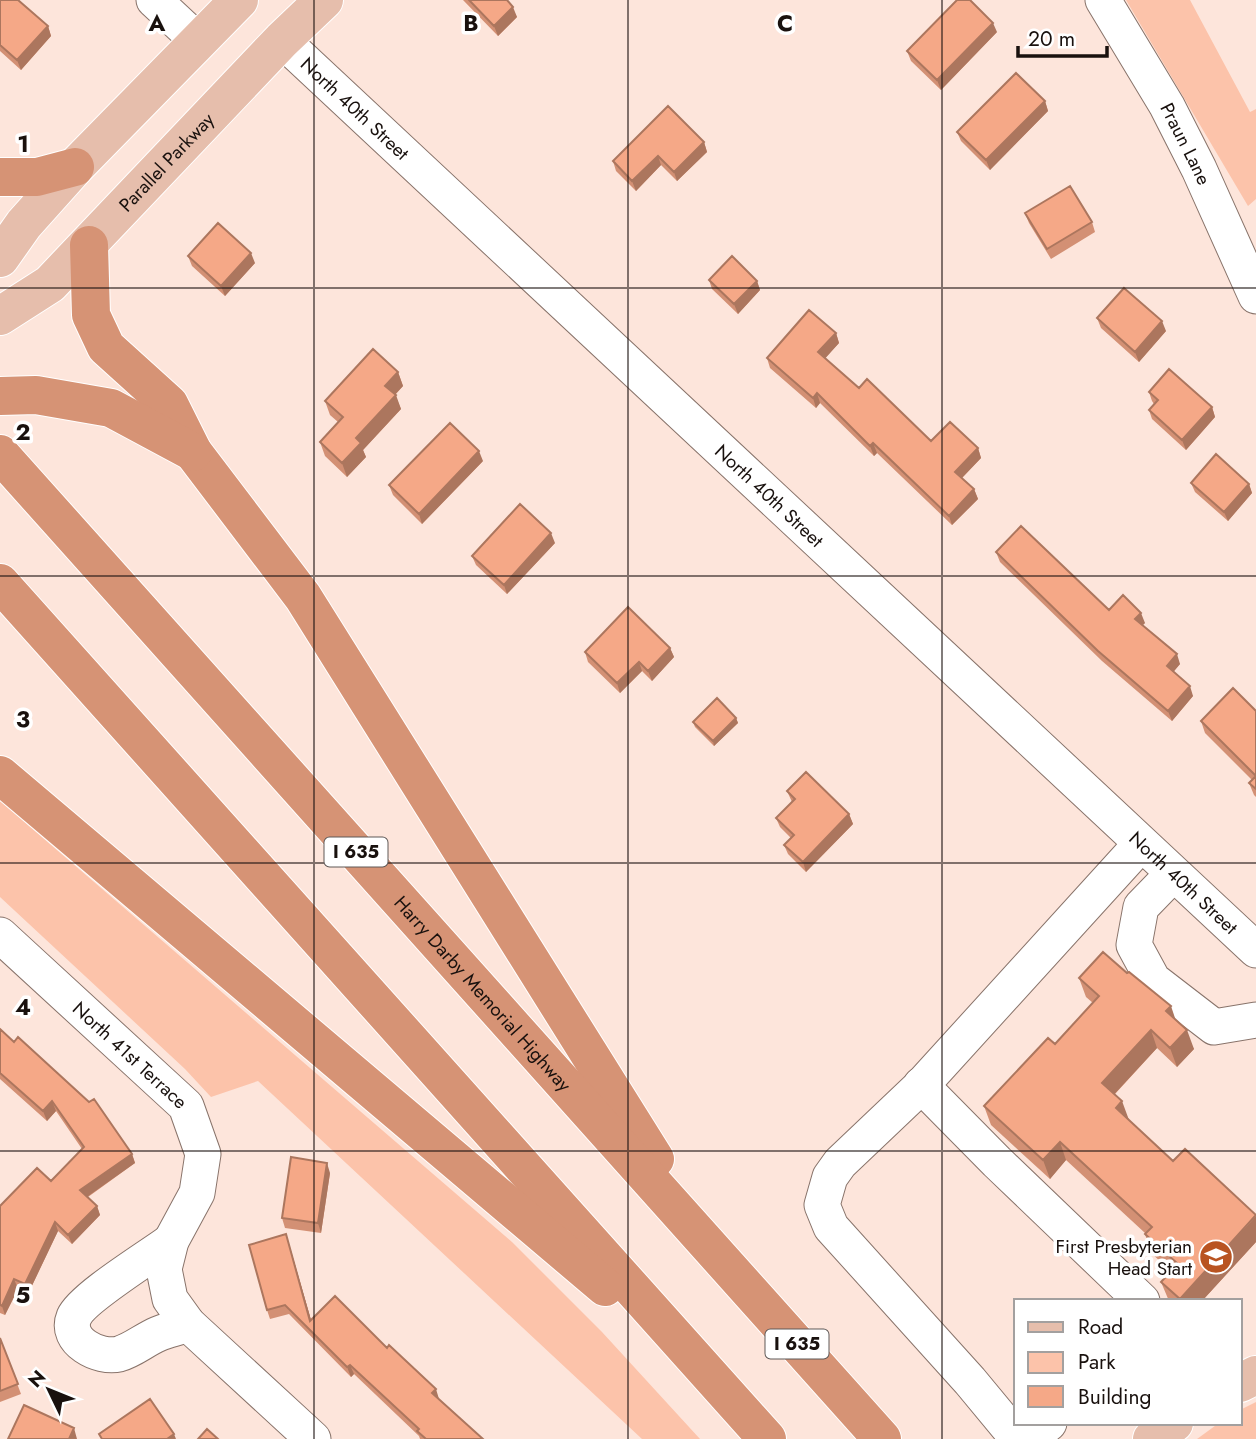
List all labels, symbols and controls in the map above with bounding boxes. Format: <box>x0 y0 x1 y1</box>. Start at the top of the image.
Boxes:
text: A <box>148 6 166 40</box>
text: B <box>463 6 479 40</box>
text: C <box>777 6 793 40</box>
scale bar <box>1018 14 1107 58</box>
text: 20 m <box>1028 24 1075 54</box>
street label: North 40th Street <box>295 51 416 166</box>
street label: Praun Lane <box>1154 98 1218 189</box>
street label: Parallel Parkway <box>112 106 220 217</box>
text: 1 <box>17 127 29 161</box>
text: 2 <box>15 415 31 449</box>
street label: North 40th Street <box>709 438 830 553</box>
text: 3 <box>16 702 30 736</box>
street label: North 40th Street <box>1123 825 1244 940</box>
road number: I 635 <box>324 838 388 866</box>
street label: Harry Darby Memorial Highway <box>388 890 578 1098</box>
text: 4 <box>15 990 31 1024</box>
street label: North 41st Terrace <box>67 995 194 1115</box>
place label: First Presbyterian Head Start <box>1056 1233 1192 1282</box>
school or university icon: First Presbyterian Head Start <box>1197 1238 1235 1276</box>
text: 5 <box>16 1278 30 1312</box>
legend <box>1014 1299 1242 1425</box>
text: Road <box>1078 1312 1123 1342</box>
road number: I 635 <box>766 1330 828 1358</box>
text: Park <box>1078 1347 1116 1377</box>
north arrow <box>14 1355 84 1425</box>
text: N <box>22 1364 52 1393</box>
text: Building <box>1078 1382 1151 1412</box>

